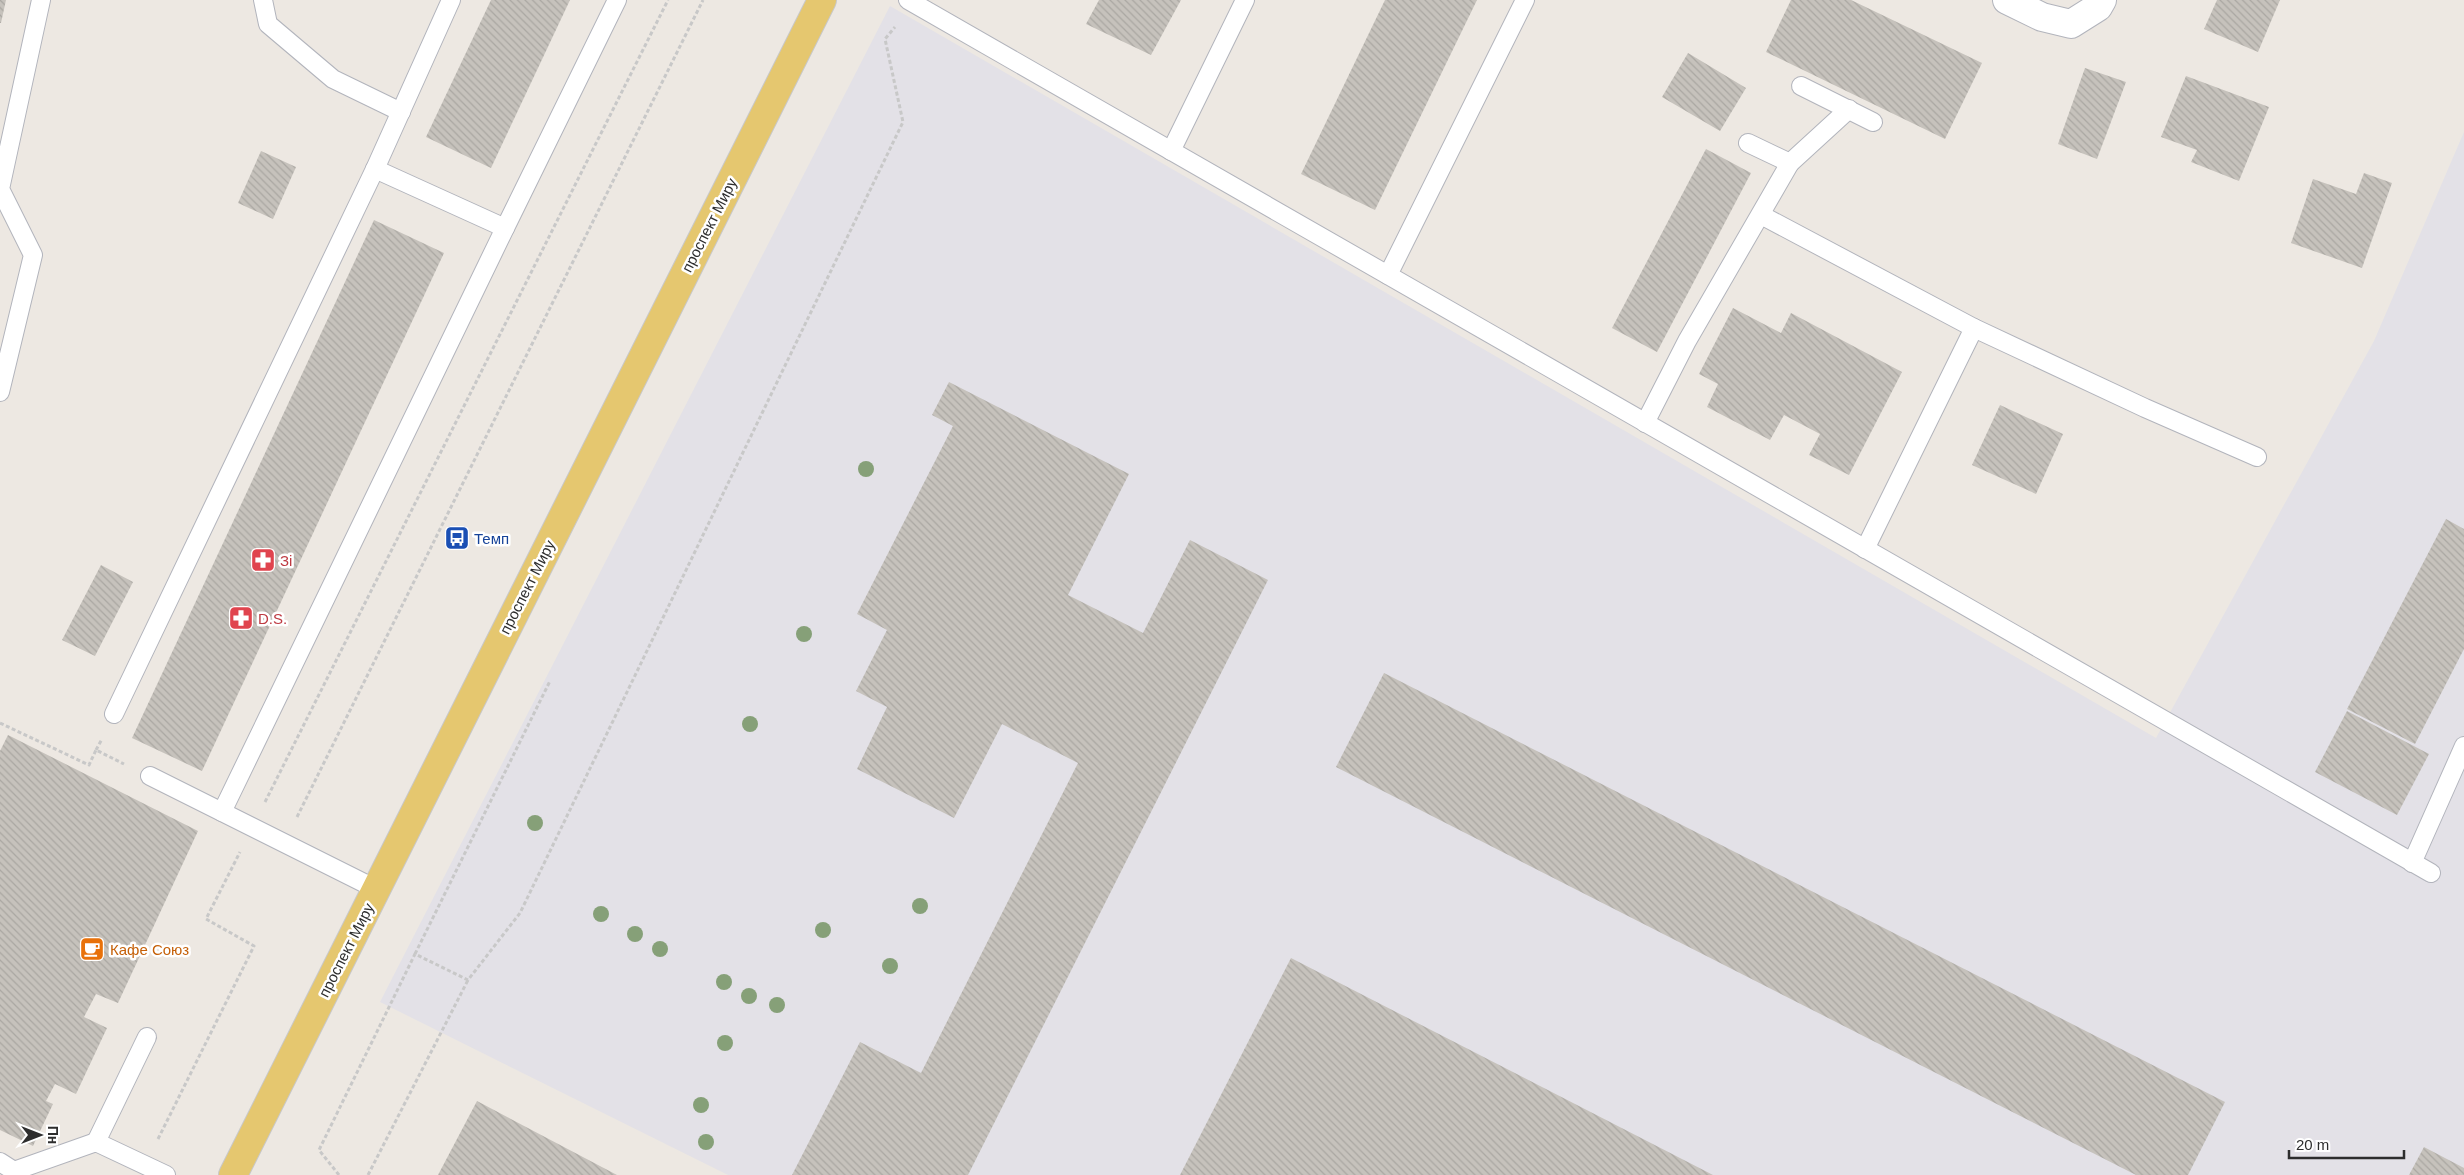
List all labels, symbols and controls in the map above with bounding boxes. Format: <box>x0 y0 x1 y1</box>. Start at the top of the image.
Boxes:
street label: проспект Миру <box>678 175 740 275</box>
bus stop icon: Темп <box>444 525 470 551</box>
place label: Темп <box>474 530 509 547</box>
street label: проспект Миру <box>496 537 558 637</box>
pharmacy icon: Зі <box>250 547 276 573</box>
place label: Зі <box>280 552 292 569</box>
pharmacy icon: D.S. <box>228 605 254 631</box>
place label: D.S. <box>258 610 287 627</box>
street label: проспект Миру <box>315 900 377 1000</box>
cafe icon: Кафе Союз <box>79 936 105 962</box>
place label: Кафе Союз <box>110 941 189 958</box>
north arrow <box>15 1110 65 1160</box>
text: Пн <box>45 1126 61 1144</box>
scale bar <box>2289 1128 2404 1160</box>
text: 20 m <box>2296 1136 2329 1153</box>

